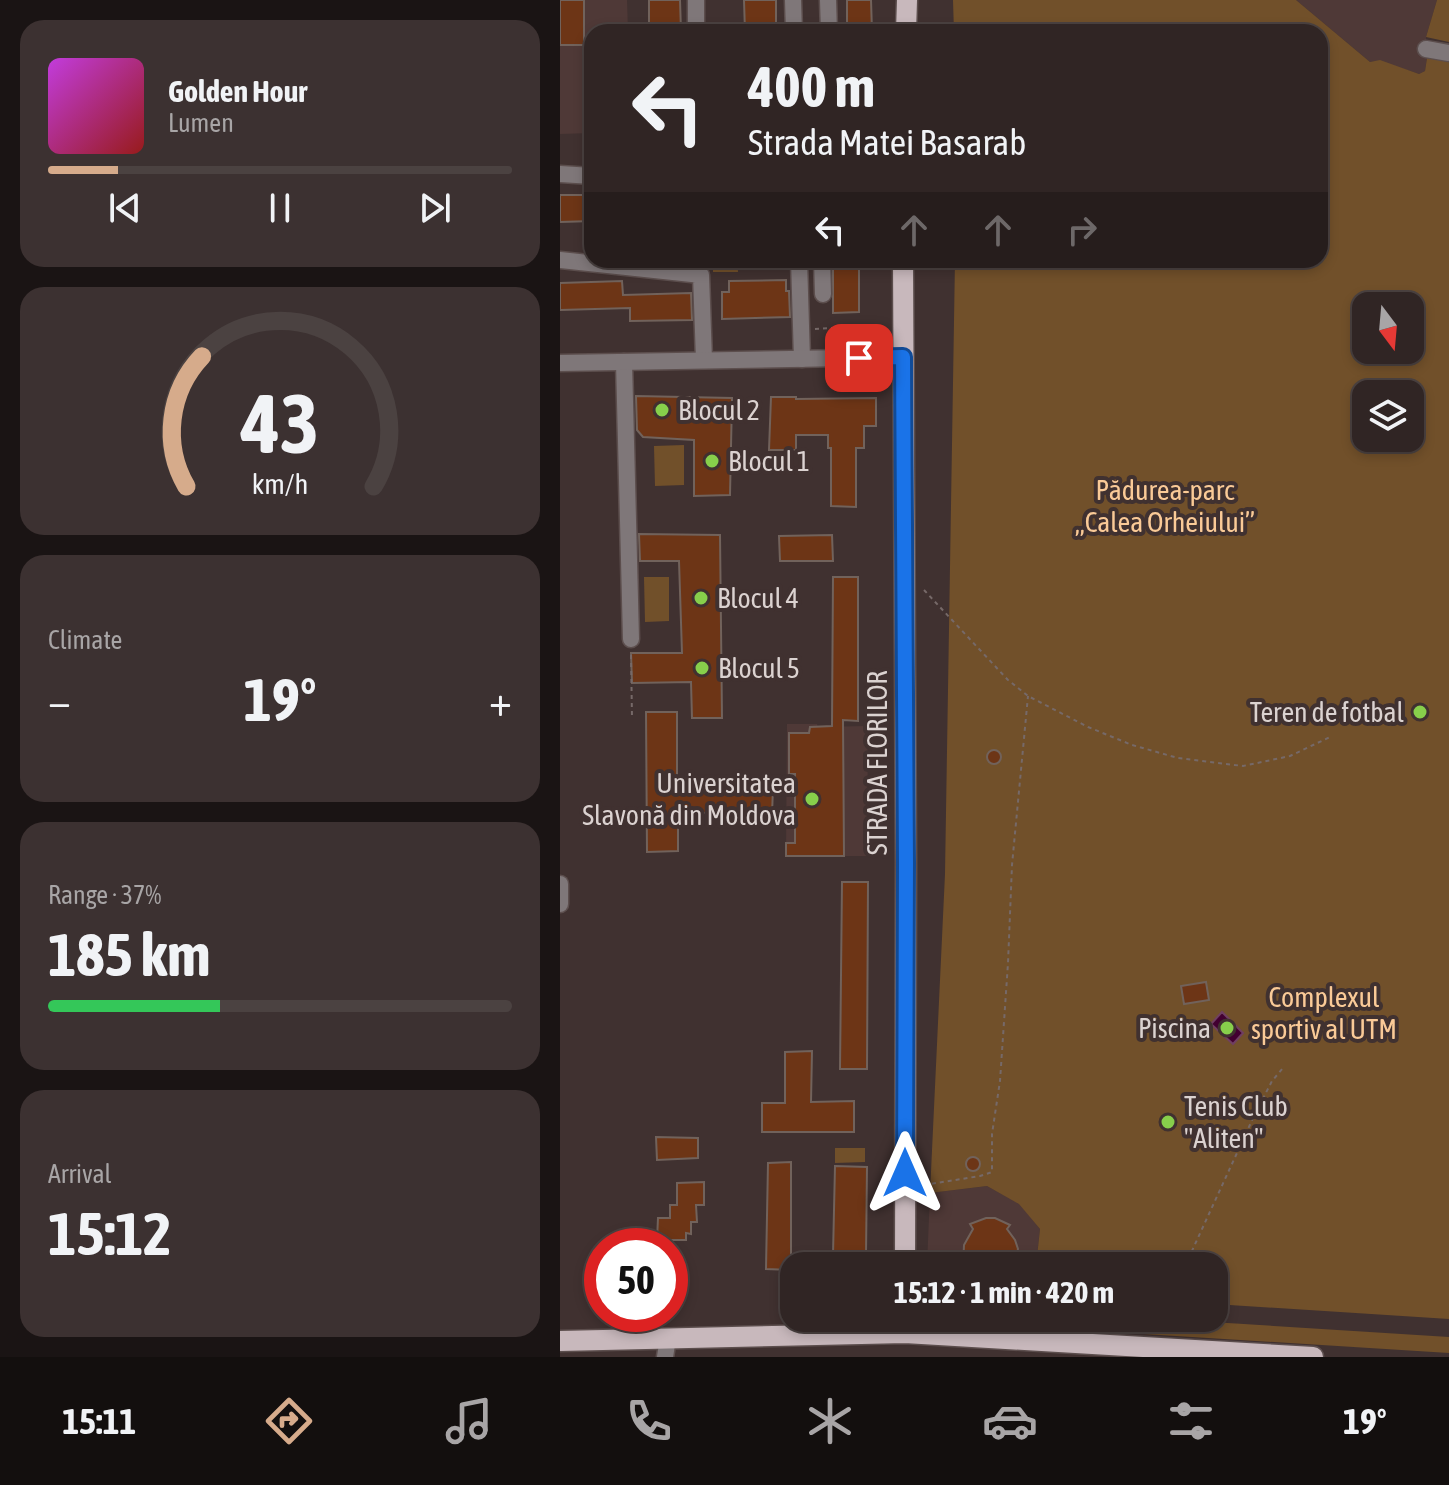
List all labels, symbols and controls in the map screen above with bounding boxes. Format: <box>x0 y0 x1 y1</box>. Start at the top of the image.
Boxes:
text: 400 m <box>748 55 875 119</box>
icon: left <box>616 56 720 160</box>
text: Golden Hour <box>168 74 307 108</box>
text: Lumen <box>168 108 234 138</box>
text: Strada Matei Basarab <box>748 121 1026 163</box>
icon: previous <box>103 186 147 230</box>
icon: pause <box>258 186 302 230</box>
icon: next <box>413 186 457 230</box>
icon: left <box>808 208 852 252</box>
icon: ahead <box>892 208 936 252</box>
icon: ahead <box>976 208 1020 252</box>
icon: right <box>1060 208 1104 252</box>
north arrow <box>1352 292 1424 364</box>
map controls <box>1352 292 1424 452</box>
pin <box>825 324 893 392</box>
icon: arrive <box>837 336 881 380</box>
text: 43 <box>240 375 319 471</box>
button: layers <box>1352 380 1424 452</box>
place label: Blocul 2 <box>678 394 760 426</box>
marker: Blocul 2 <box>653 401 671 419</box>
place label: Blocul 1 <box>728 445 810 477</box>
marker: Blocul 1 <box>703 452 721 470</box>
text: km/h <box>252 467 308 500</box>
park label: Pădurea-parc „Calea Orheiului” <box>1075 474 1255 538</box>
place label: Blocul 4 <box>717 582 799 614</box>
marker: Blocul 4 <box>692 589 710 607</box>
text: Climate <box>48 625 122 655</box>
place label: Blocul 5 <box>718 652 800 684</box>
marker: Blocul 5 <box>693 659 711 677</box>
text: 19° <box>244 665 316 734</box>
street label: STRADA FLORILOR <box>861 671 893 855</box>
text: − <box>48 675 71 725</box>
text: + <box>489 675 512 725</box>
place label: Teren de fotbal <box>1250 696 1405 728</box>
marker: Teren de fotbal <box>1411 703 1429 721</box>
place label: Universitatea Slavonă din Moldova <box>582 767 796 831</box>
marker: Universitatea Slavonă din Moldova <box>803 790 821 808</box>
text: Range · 37% <box>48 880 161 910</box>
text: 185 km <box>48 920 210 989</box>
park label: Complexul sportiv al UTM <box>1251 981 1397 1045</box>
place label: Piscina <box>1138 1012 1211 1044</box>
marker: Piscina <box>1218 1019 1236 1037</box>
place label: Tenis Club "Aliten" <box>1184 1090 1288 1154</box>
marker: Tenis Club "Aliten" <box>1159 1113 1177 1131</box>
position arrow <box>863 1131 947 1215</box>
text: Arrival <box>48 1159 112 1189</box>
text: 15:12 <box>48 1199 171 1268</box>
speed limit sign: 50 <box>584 1228 688 1332</box>
text: 15:12 · 1 min · 420 m <box>894 1275 1114 1309</box>
icon: directions <box>261 1393 317 1449</box>
icon: music <box>441 1393 497 1449</box>
icon: phone <box>621 1393 677 1449</box>
icon: climate <box>802 1393 858 1449</box>
icon: car <box>982 1393 1038 1449</box>
icon: filters <box>1163 1393 1219 1449</box>
text: 15:11 <box>62 1400 136 1442</box>
text: 19° <box>1343 1400 1387 1442</box>

